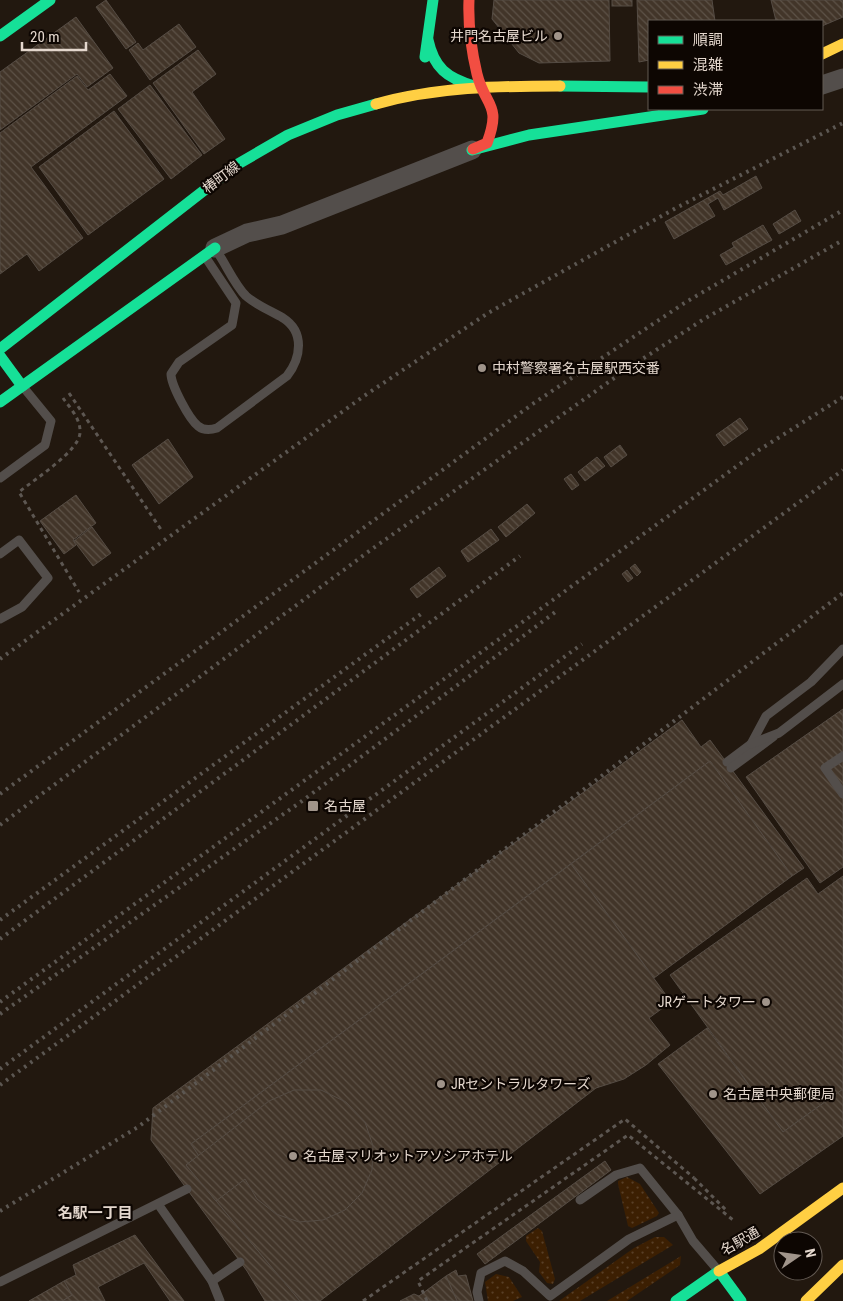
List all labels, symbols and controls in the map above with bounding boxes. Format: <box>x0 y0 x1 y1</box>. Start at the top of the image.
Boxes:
scale bar <box>22 20 86 52</box>
legend <box>648 20 823 110</box>
text: 20 m <box>30 28 60 46</box>
place label: 井門名古屋ビル <box>450 28 548 44</box>
marker: 井門名古屋ビル <box>552 30 564 42</box>
text: 順調 <box>693 31 723 49</box>
text: 混雑 <box>693 56 723 74</box>
text: 渋滞 <box>693 81 723 99</box>
street label: 椿町線 <box>199 158 243 196</box>
place label: 中村警察署名古屋駅西交番 <box>492 360 660 376</box>
marker: 中村警察署名古屋駅西交番 <box>476 362 488 374</box>
place label: 名古屋 <box>324 798 366 814</box>
marker: 名古屋 <box>306 799 320 813</box>
place label: JRゲートタワー <box>658 994 756 1010</box>
marker: JRゲートタワー <box>760 996 772 1008</box>
place label: JRセントラルタワーズ <box>451 1076 591 1092</box>
marker: JRセントラルタワーズ <box>435 1078 447 1090</box>
place label: 名古屋中央郵便局 <box>723 1086 835 1102</box>
marker: 名古屋中央郵便局 <box>707 1088 719 1100</box>
place label: 名古屋マリオットアソシアホテル <box>303 1148 513 1164</box>
marker: 名古屋マリオットアソシアホテル <box>287 1150 299 1162</box>
district label: 名駅一丁目 <box>57 1204 133 1222</box>
street label: 名駅通 <box>718 1224 762 1258</box>
north arrow <box>773 1231 823 1281</box>
text: N <box>802 1247 819 1259</box>

